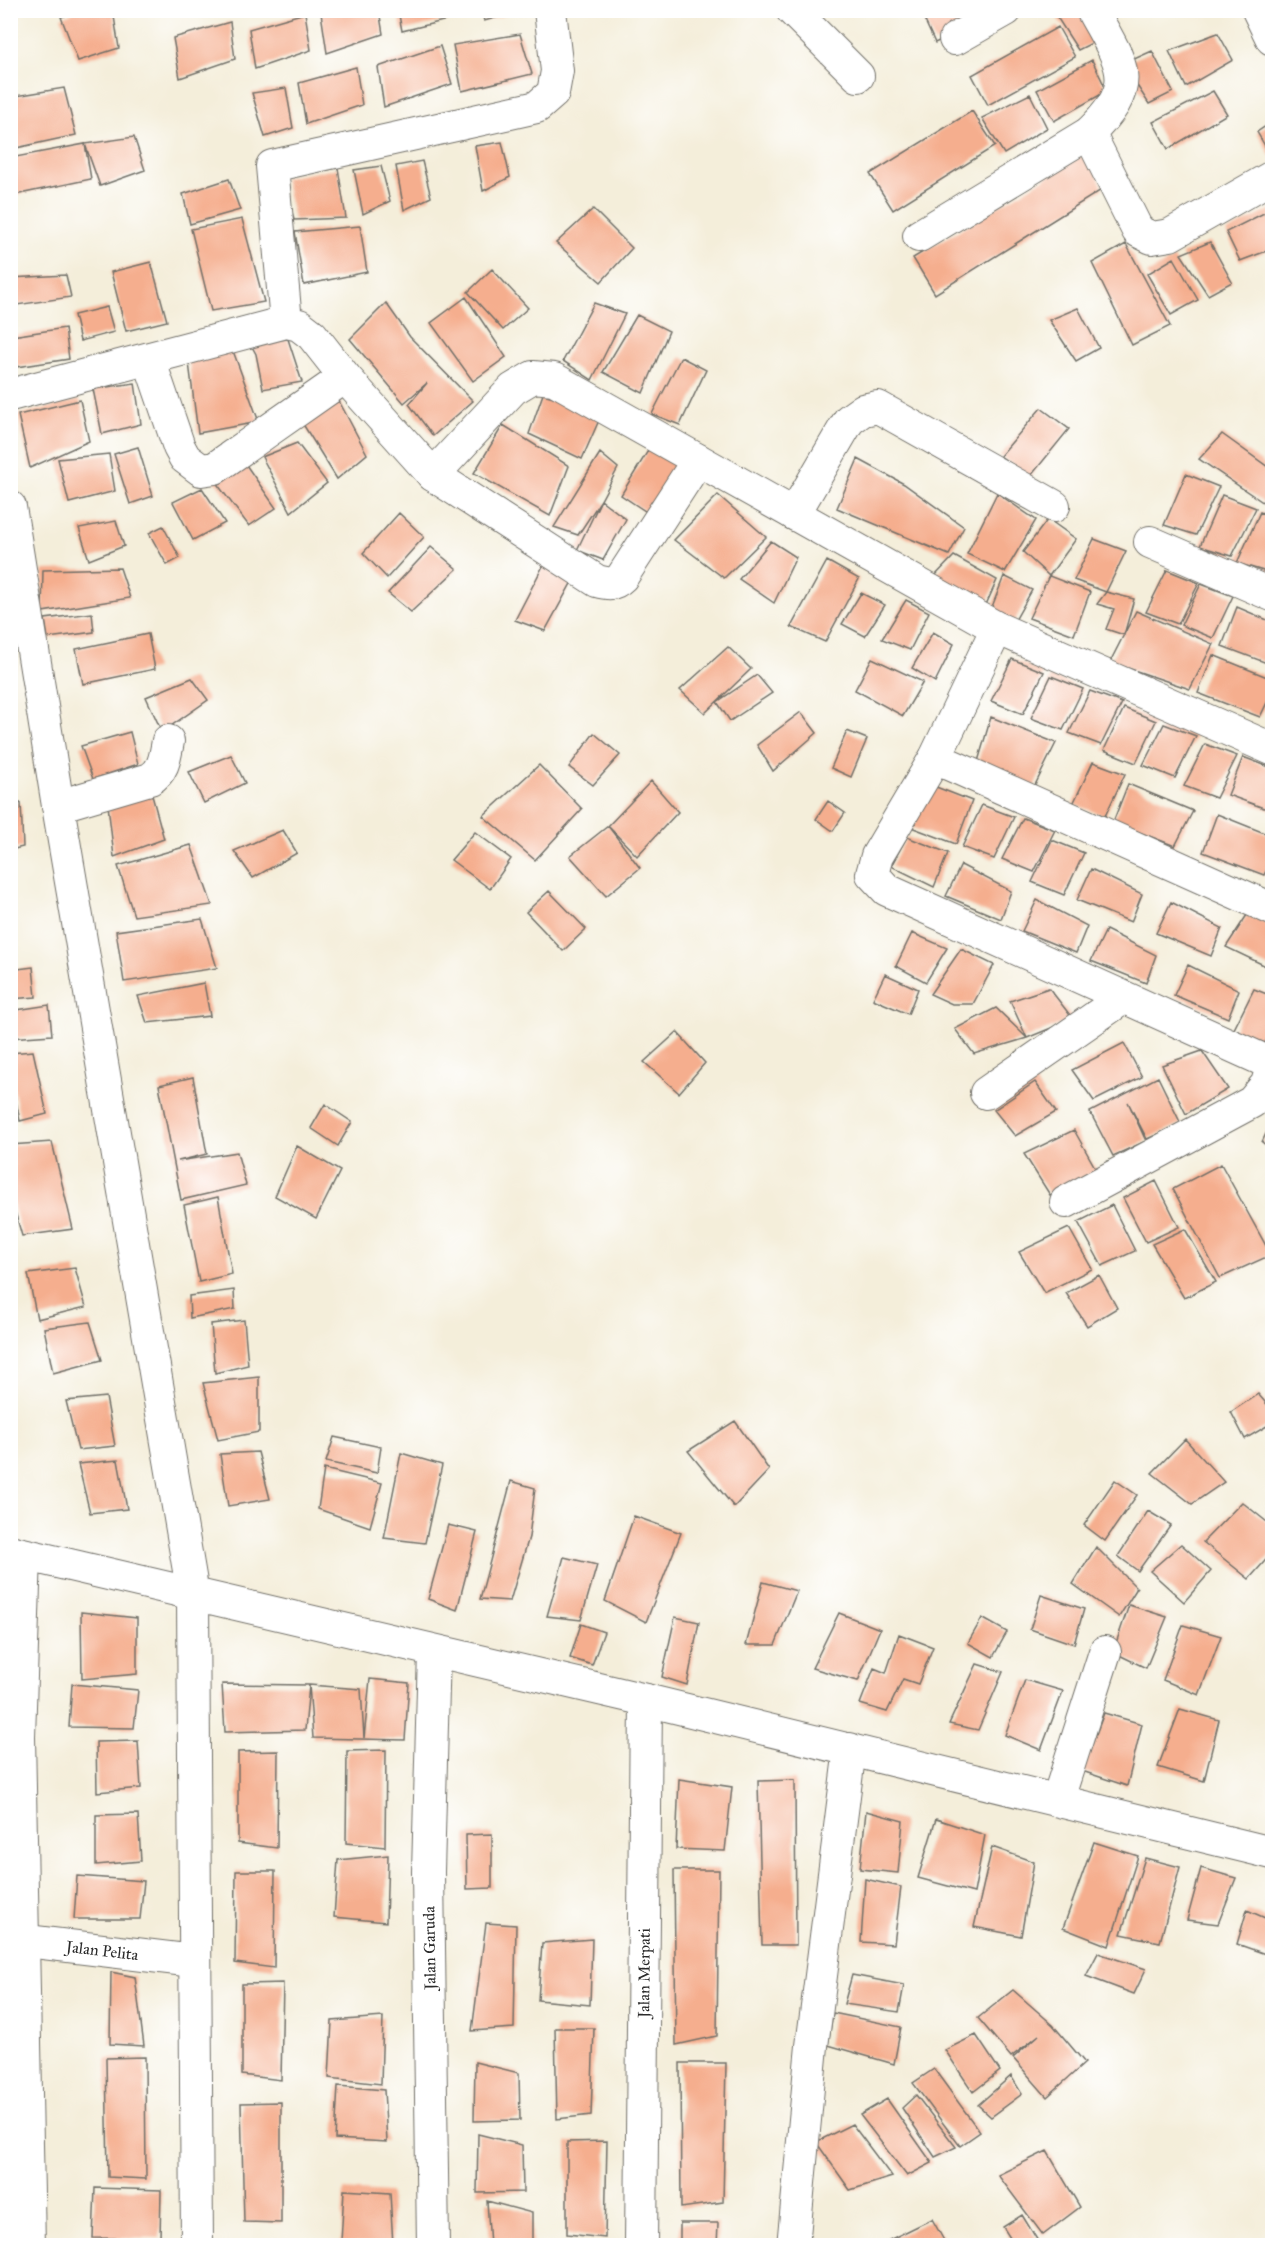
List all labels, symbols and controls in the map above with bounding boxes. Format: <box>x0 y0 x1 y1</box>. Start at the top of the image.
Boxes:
street label: Jalan Garuda <box>419 1906 441 1992</box>
street label: Jalan Merpati <box>634 1927 654 2020</box>
street label: Jalan Pelita <box>63 1937 140 1964</box>

